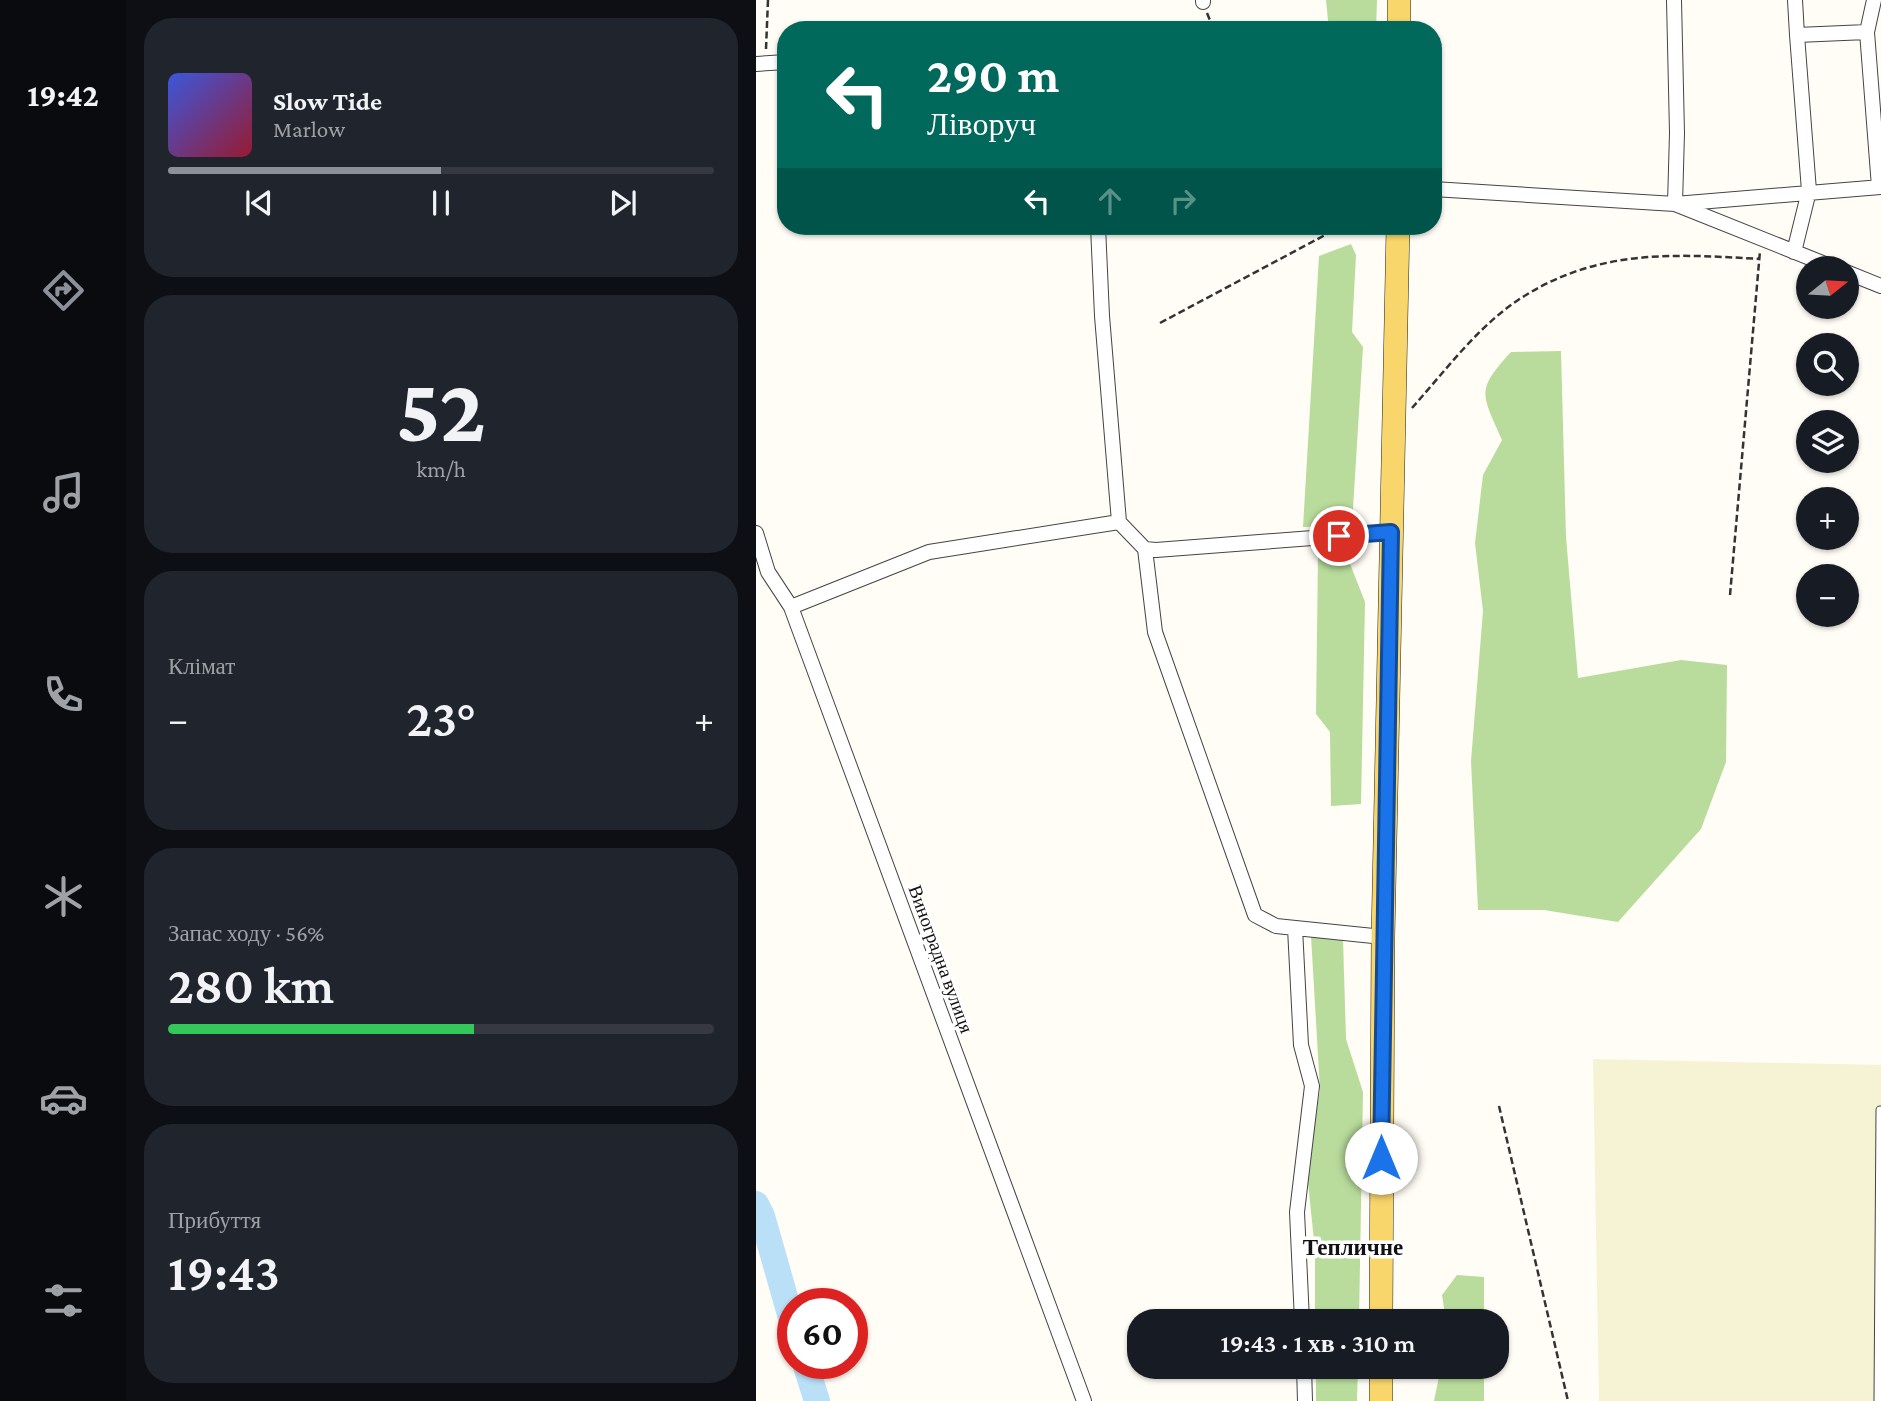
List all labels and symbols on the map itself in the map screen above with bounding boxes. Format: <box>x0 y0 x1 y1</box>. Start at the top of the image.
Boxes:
north arrow <box>1796 256 1858 318</box>
pin <box>1309 506 1369 566</box>
street label: Виноградна вулиця <box>905 882 978 1036</box>
position arrow <box>1344 1121 1418 1195</box>
district label: Тепличне <box>1303 1234 1403 1260</box>
speed limit sign: 60 <box>777 1288 868 1379</box>

